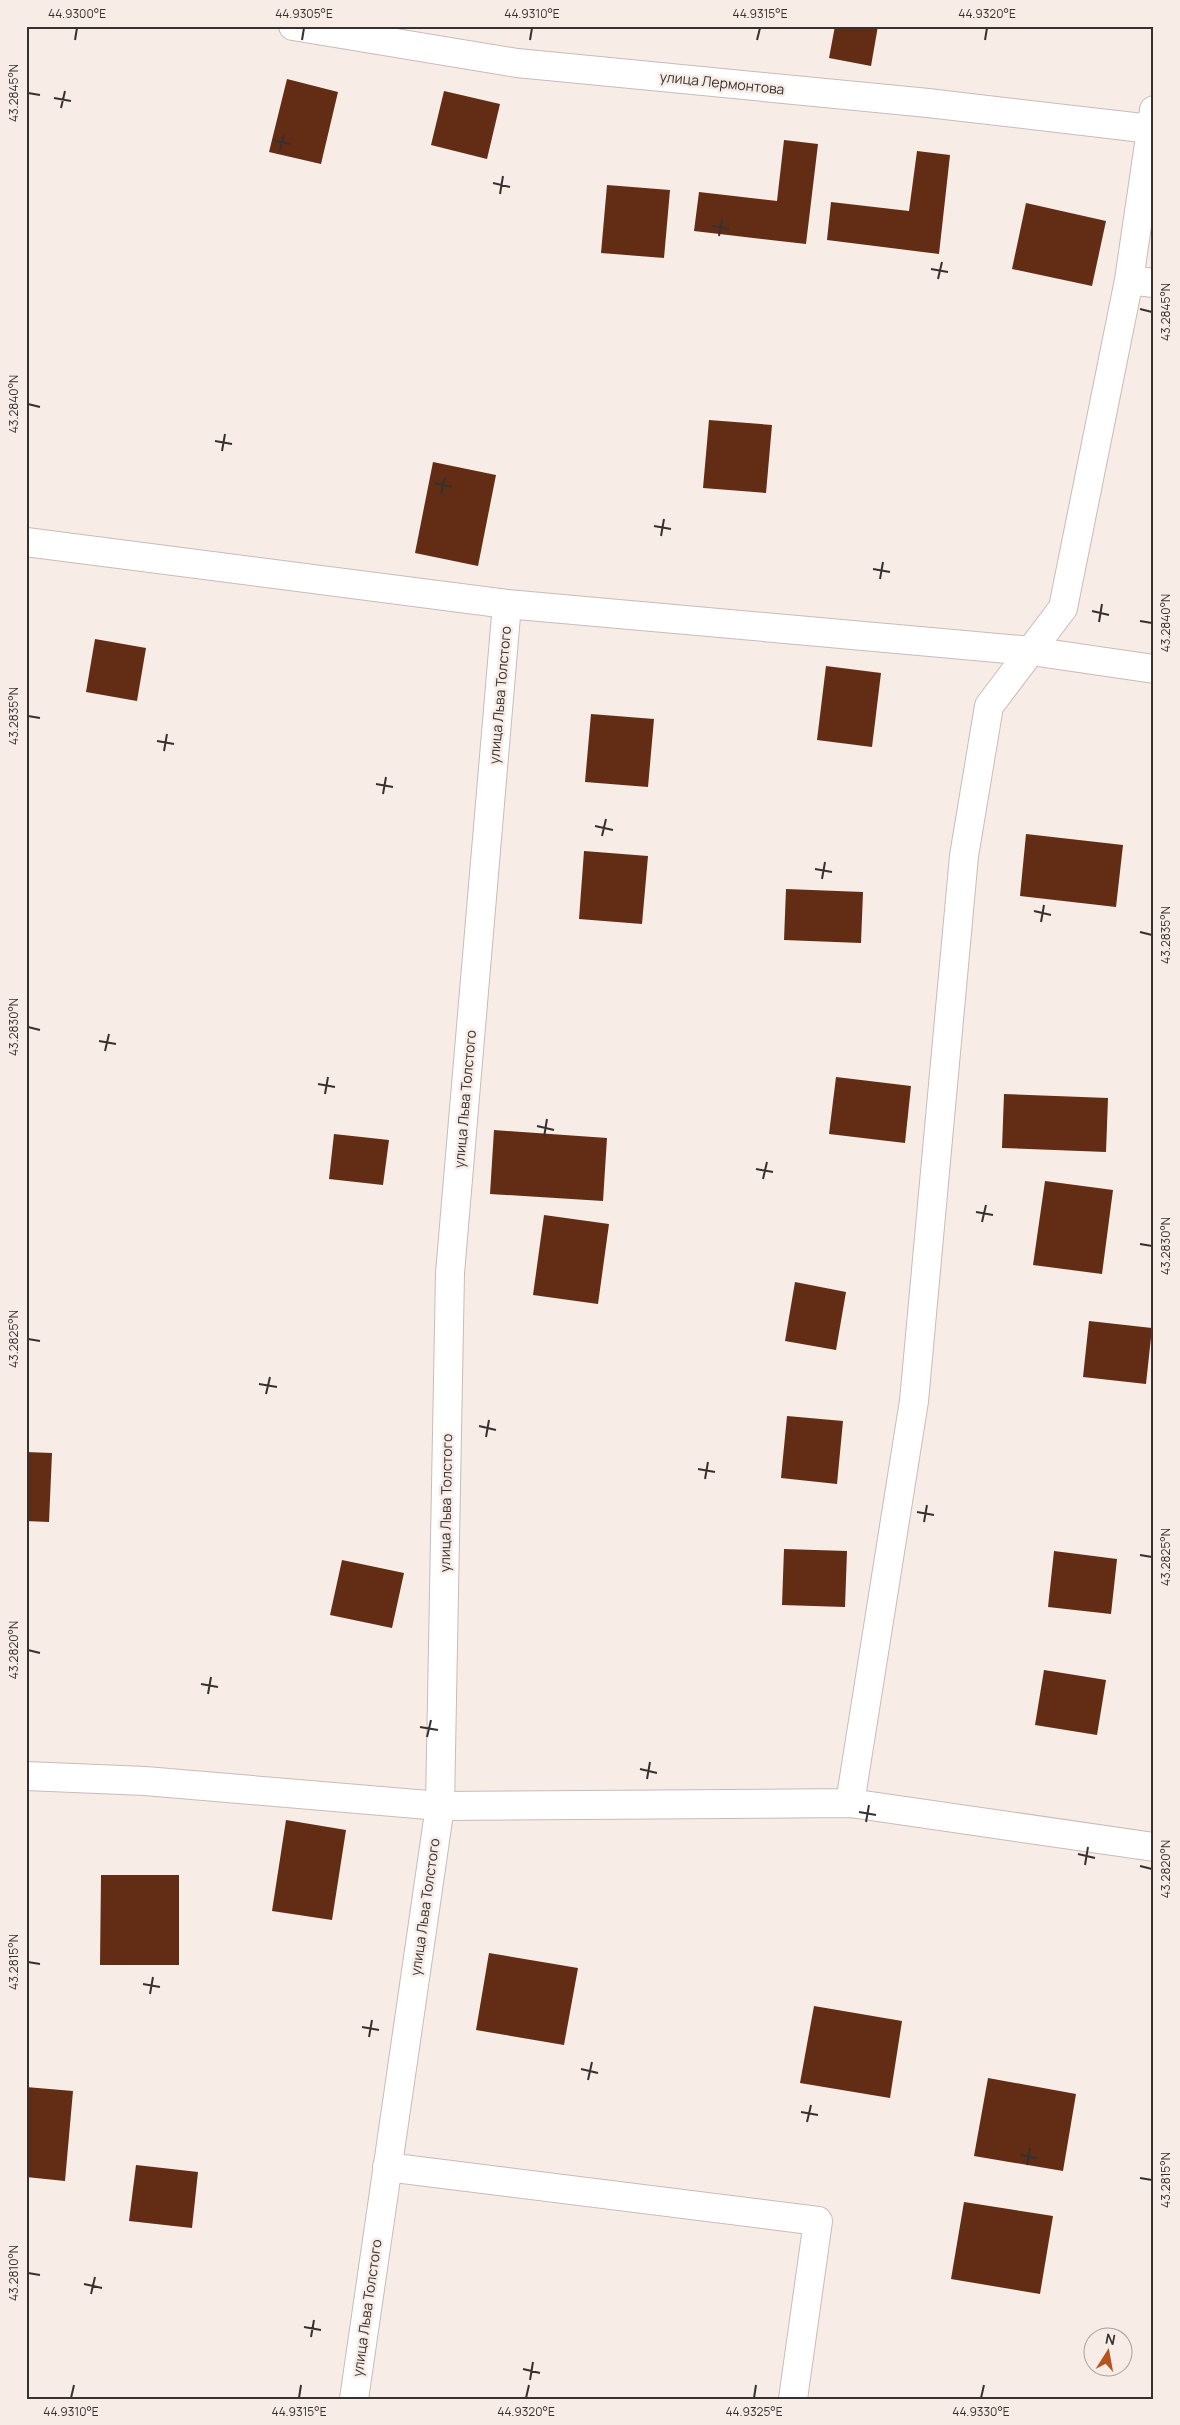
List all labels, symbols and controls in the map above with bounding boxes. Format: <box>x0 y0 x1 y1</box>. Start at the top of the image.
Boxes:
text: 44.9300°E <box>48 5 106 22</box>
text: 44.9305°E <box>275 5 333 22</box>
text: 44.9310°E <box>504 5 560 22</box>
text: 44.9315°E <box>732 5 788 22</box>
text: 44.9320°E <box>958 5 1016 22</box>
text: 43.2845°N <box>5 64 22 122</box>
street label: улица Лермонтова <box>659 67 785 99</box>
text: 43.2845°N <box>1157 283 1174 341</box>
text: 43.2840°N <box>5 375 22 433</box>
text: 43.2840°N <box>1157 594 1174 652</box>
street label: улица Льва Толстого <box>484 625 515 765</box>
text: 43.2835°N <box>5 687 22 745</box>
text: 43.2835°N <box>1157 906 1174 964</box>
text: 43.2830°N <box>5 998 22 1056</box>
street label: улица Льва Толстого <box>449 1029 480 1169</box>
text: 43.2830°N <box>1157 1217 1174 1275</box>
text: 43.2825°N <box>5 1310 22 1368</box>
street label: улица Льва Толстого <box>435 1434 456 1572</box>
text: 43.2825°N <box>1157 1528 1174 1586</box>
text: 43.2820°N <box>5 1621 22 1679</box>
street label: улица Льва Толстого <box>405 1837 444 1977</box>
text: 43.2820°N <box>1157 1840 1174 1898</box>
text: 43.2815°N <box>5 1934 22 1990</box>
text: 43.2815°N <box>1157 2152 1174 2208</box>
street label: улица Льва Толстого <box>347 2238 386 2378</box>
text: 43.2810°N <box>5 2245 22 2301</box>
north arrow <box>1082 2328 1132 2378</box>
text: N <box>1104 2328 1117 2349</box>
text: 44.9310°E <box>43 2403 99 2420</box>
text: 44.9315°E <box>271 2403 327 2420</box>
text: 44.9320°E <box>497 2403 555 2420</box>
text: 44.9325°E <box>725 2403 783 2420</box>
text: 44.9330°E <box>952 2403 1010 2420</box>

